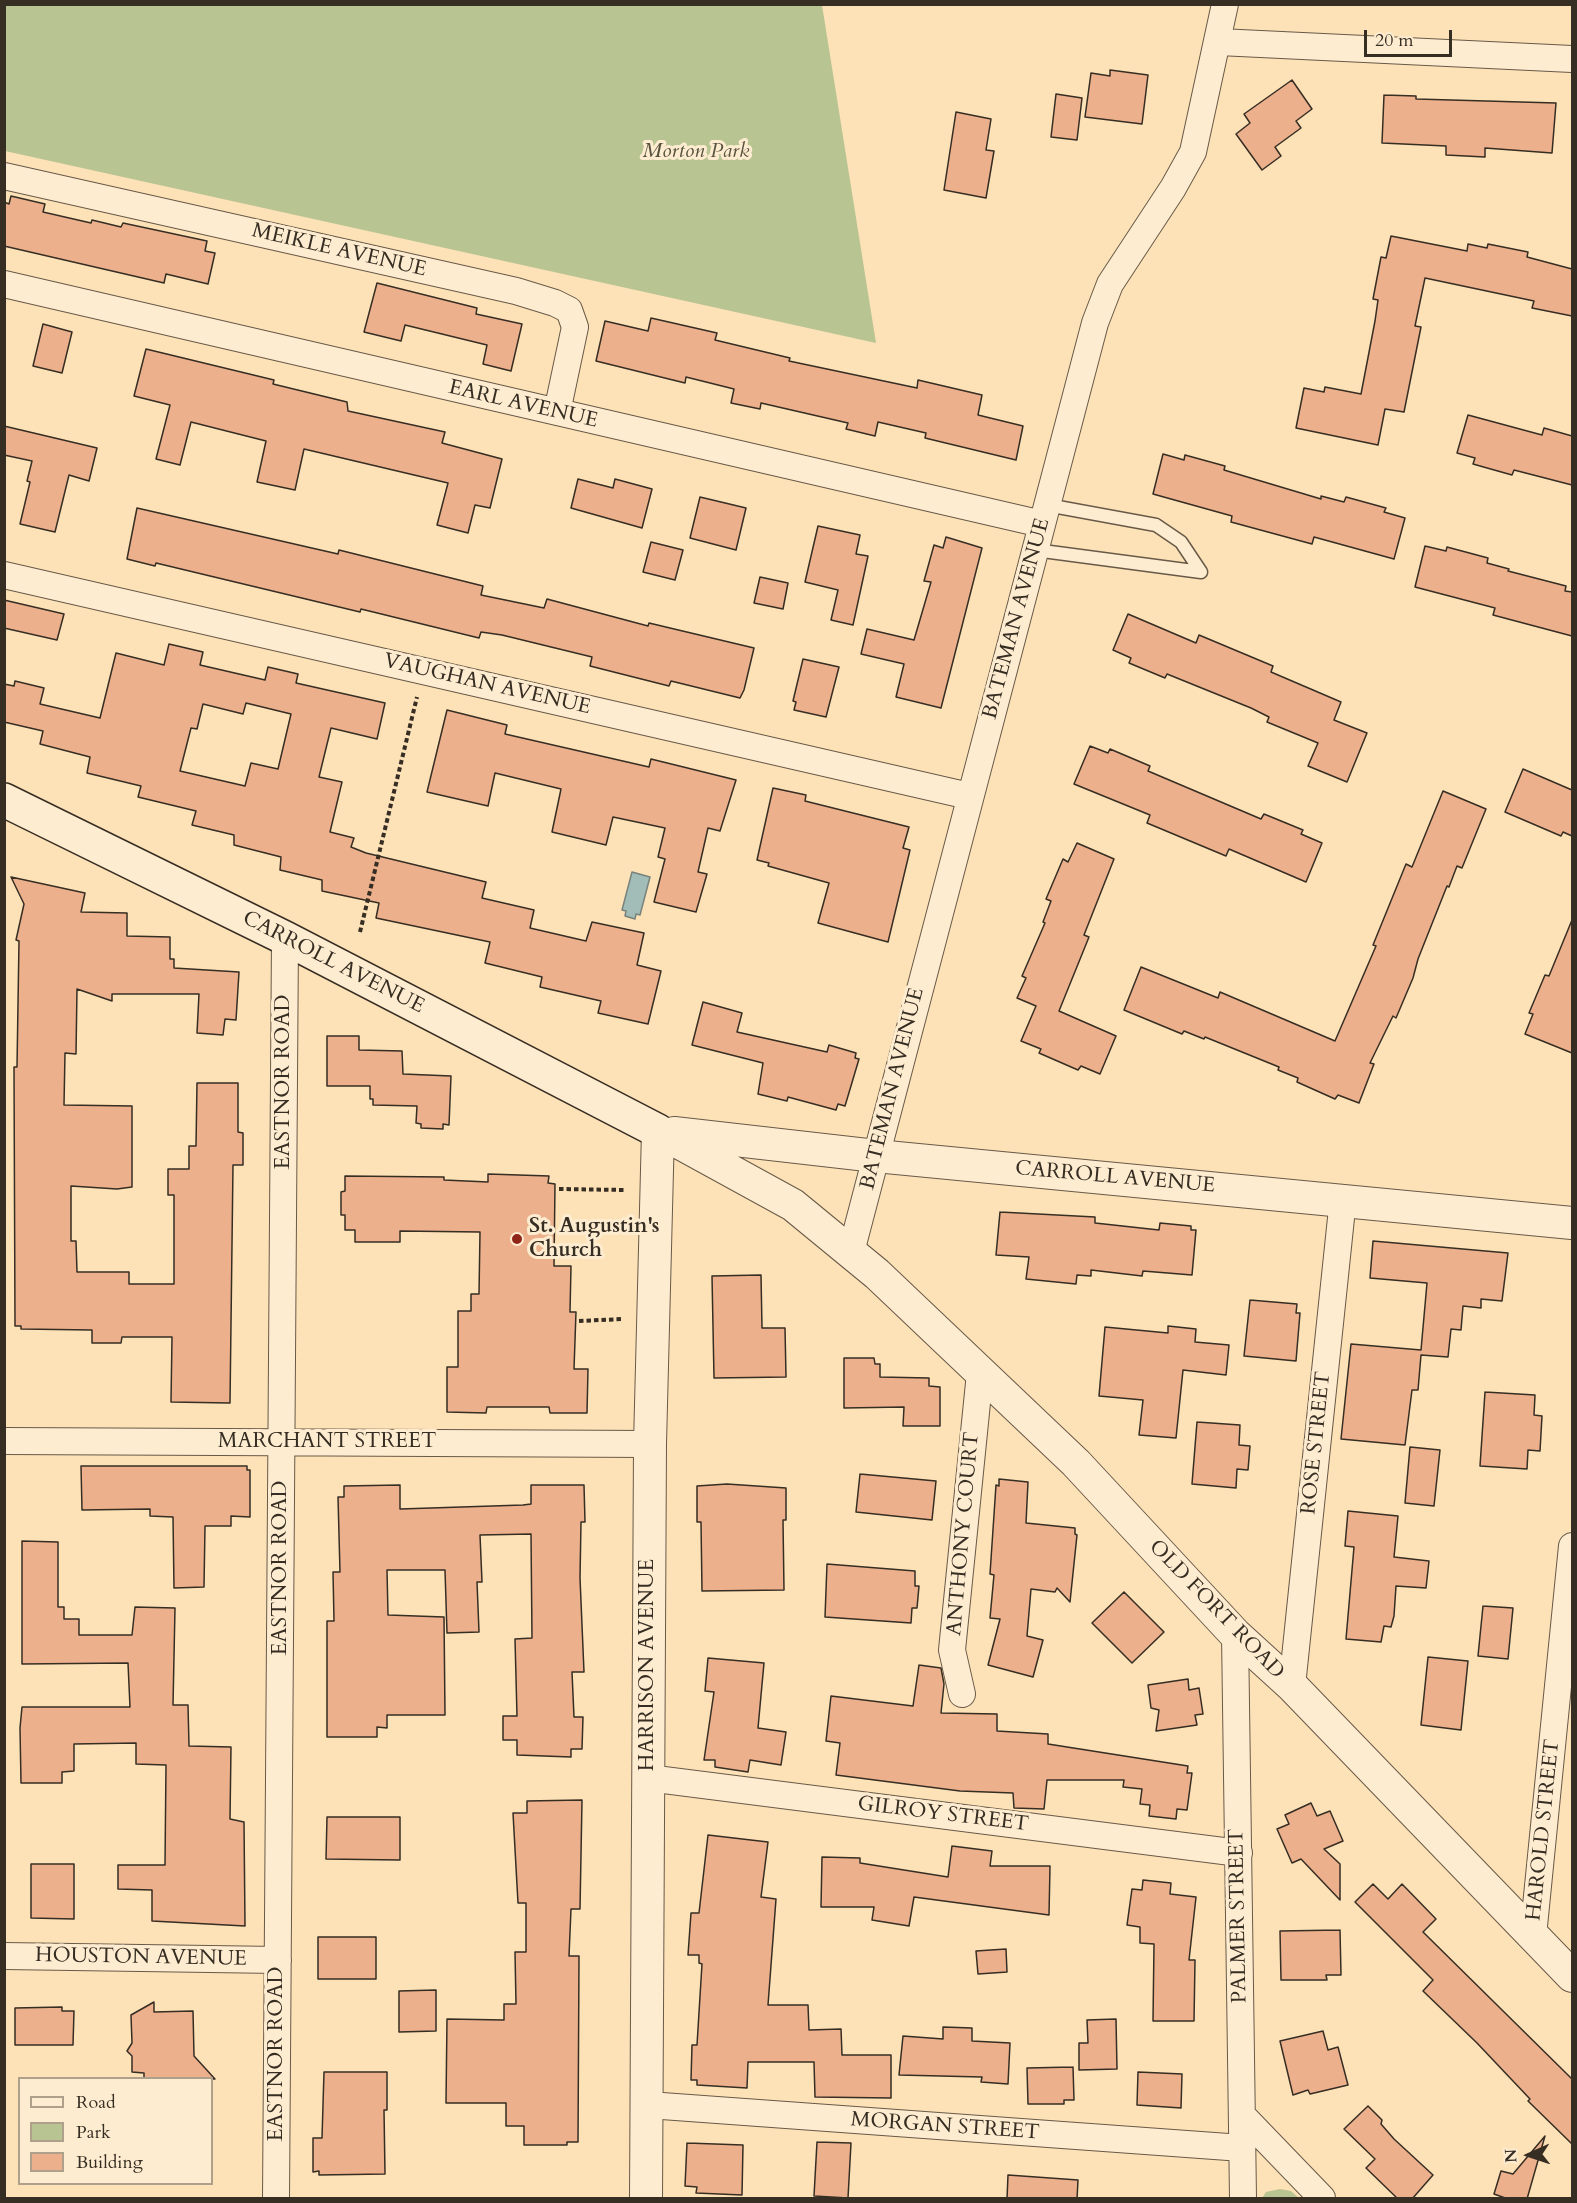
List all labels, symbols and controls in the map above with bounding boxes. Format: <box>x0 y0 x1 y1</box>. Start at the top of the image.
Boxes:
scale bar <box>1367 18 1456 56</box>
text: 20 m <box>1375 28 1414 53</box>
park label: Morton Park <box>643 139 749 165</box>
street label: MEIKLE AVENUE <box>249 219 429 283</box>
street label: EARL AVENUE <box>446 376 600 434</box>
street label: BATEMAN AVENUE <box>978 516 1056 722</box>
street label: VAUGHAN AVENUE <box>381 649 593 721</box>
street label: CARROLL AVENUE <box>238 906 428 1020</box>
street label: BATEMAN AVENUE <box>856 985 930 1193</box>
street label: EASTNOR ROAD <box>271 995 297 1169</box>
street label: CARROLL AVENUE <box>1014 1157 1216 1199</box>
place label: St. Augustin's Church <box>529 1214 659 1264</box>
marker: St. Augustin's Church <box>510 1232 524 1246</box>
street label: ROSE STREET <box>1297 1370 1337 1516</box>
street label: MARCHANT STREET <box>218 1429 436 1455</box>
street label: ANTHONY COURT <box>943 1431 985 1637</box>
street label: EASTNOR ROAD <box>268 1481 294 1655</box>
street label: OLD FORT ROAD <box>1143 1535 1289 1685</box>
street label: HARRISON AVENUE <box>635 1559 661 1771</box>
street label: HAROLD STREET <box>1522 1738 1566 1922</box>
street label: GILROY STREET <box>856 1792 1030 1838</box>
street label: PALMER STREET <box>1225 1828 1253 2004</box>
street label: HOUSTON AVENUE <box>35 1944 247 1972</box>
street label: EASTNOR ROAD <box>264 1967 290 2141</box>
legend <box>18 2077 213 2185</box>
text: Road <box>76 2090 116 2115</box>
street label: MORGAN STREET <box>850 2108 1040 2146</box>
text: Park <box>76 2120 111 2145</box>
north arrow <box>1499 2125 1559 2185</box>
text: N <box>1500 2148 1522 2163</box>
text: Building <box>76 2150 143 2175</box>

